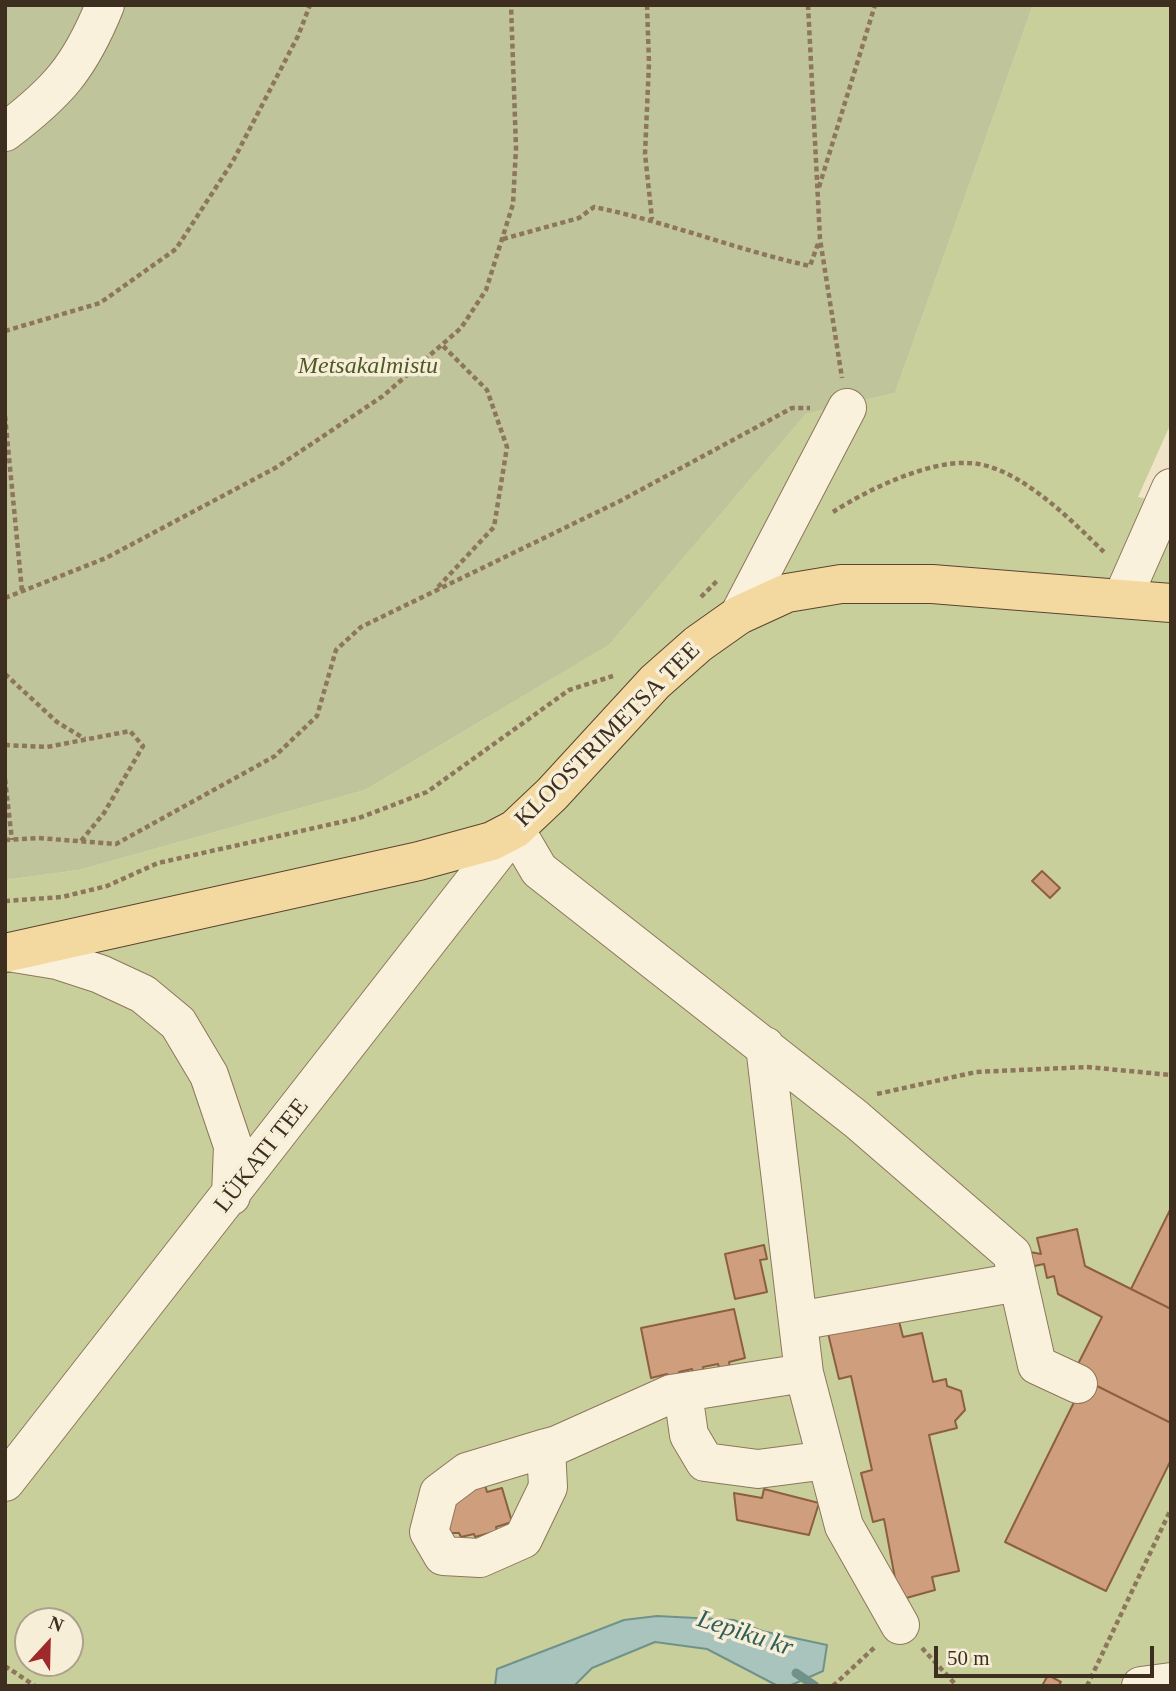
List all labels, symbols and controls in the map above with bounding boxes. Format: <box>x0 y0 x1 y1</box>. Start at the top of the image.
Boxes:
park label: Metsakalmistu <box>298 353 438 381</box>
street label: KLOOSTRIMETSA TEE <box>509 636 707 834</box>
street label: LÜKATI TEE <box>209 1093 315 1219</box>
water label: Lepiku kr <box>693 1604 797 1664</box>
north arrow <box>14 1607 84 1677</box>
text: N <box>46 1612 67 1636</box>
scale bar <box>938 1632 1158 1676</box>
text: 50 m <box>947 1646 990 1670</box>

